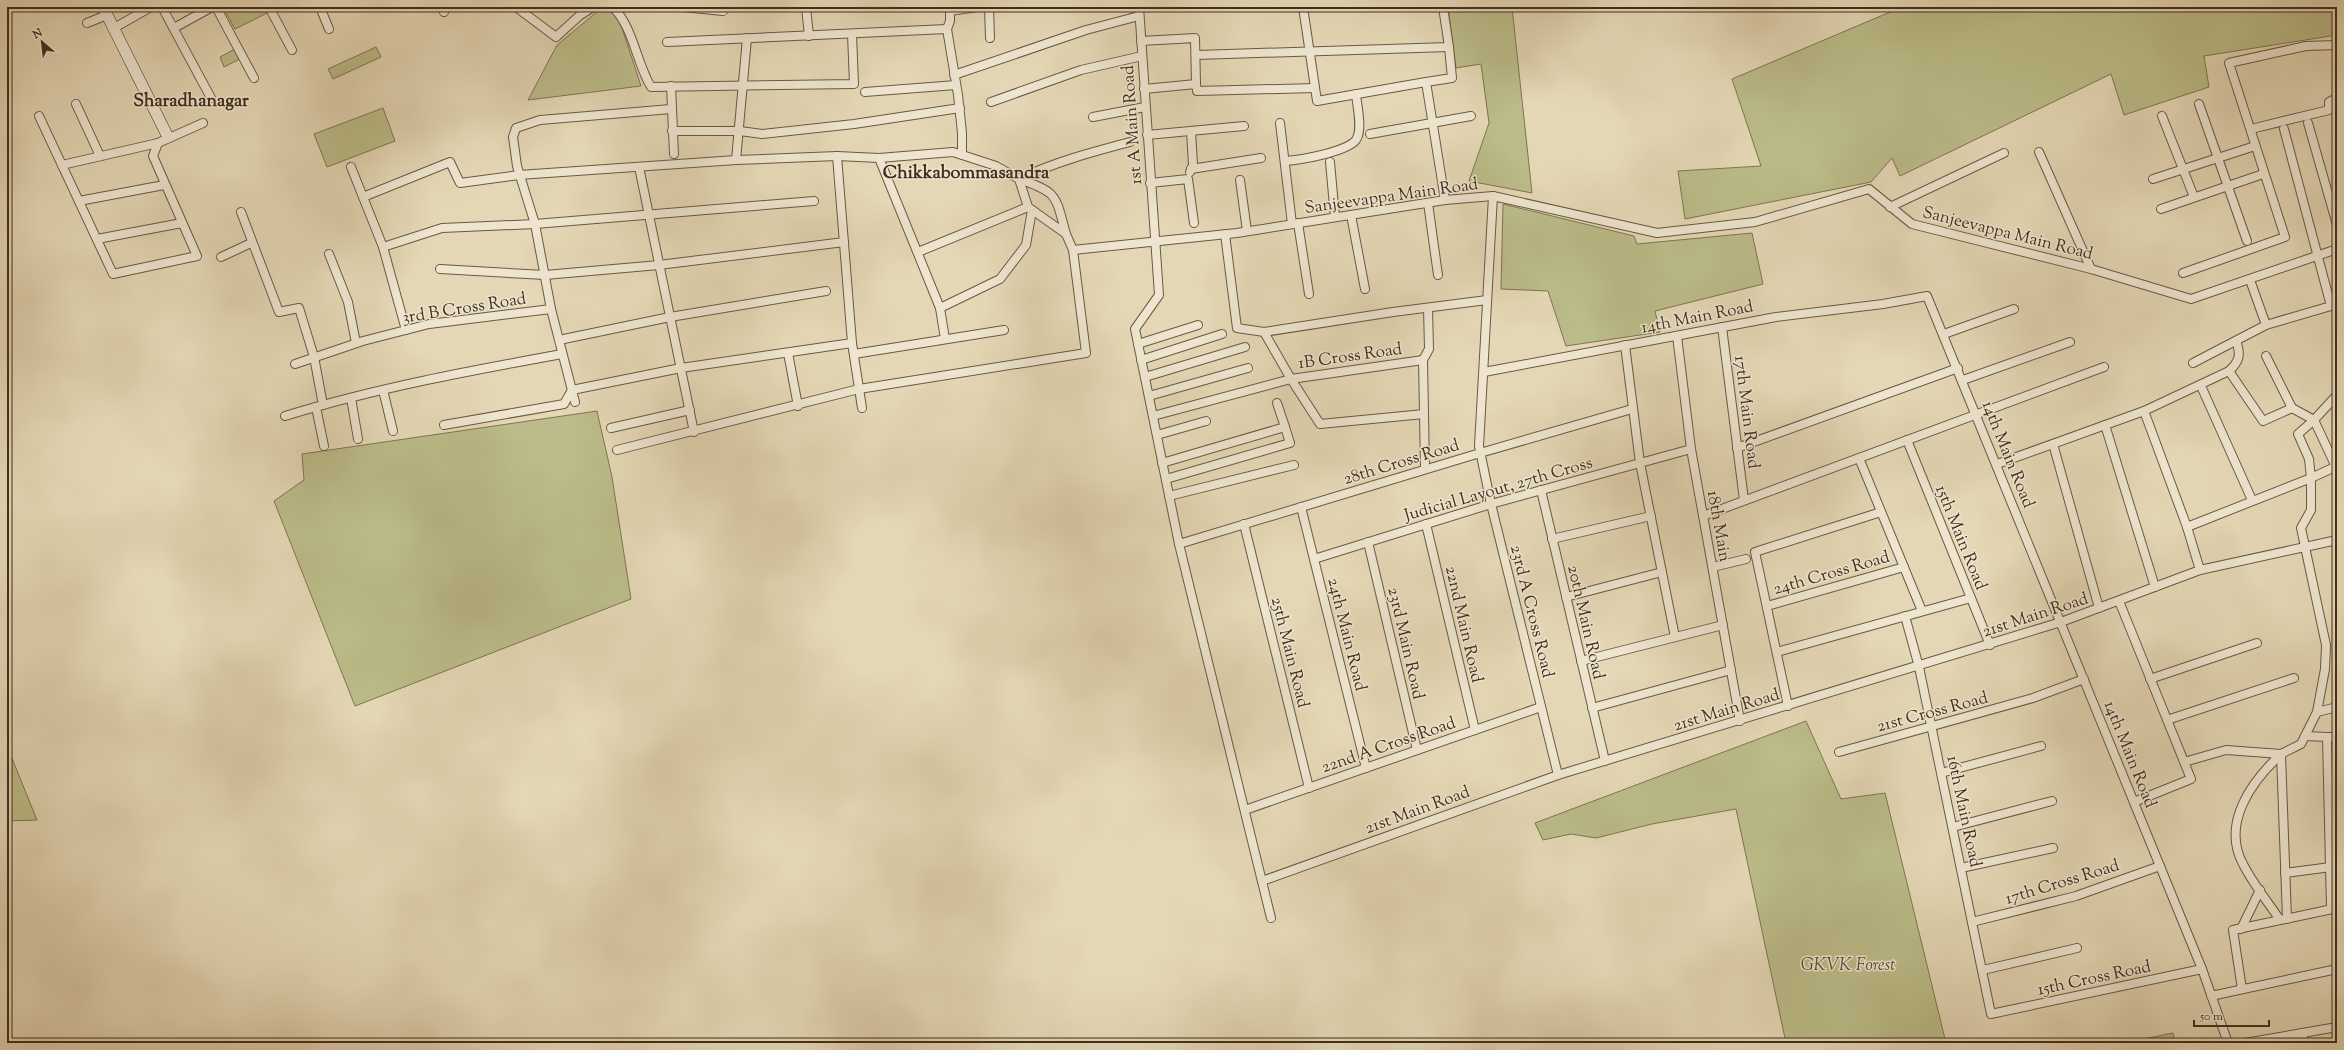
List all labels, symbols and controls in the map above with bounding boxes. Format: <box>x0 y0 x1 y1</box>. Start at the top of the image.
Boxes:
north arrow <box>22 22 62 62</box>
text: N <box>29 25 46 44</box>
street label: 1st A Main Road <box>1117 64 1149 185</box>
district label: Sharadhanagar <box>133 89 249 115</box>
district label: Chikkabommasandra <box>883 161 1050 187</box>
street label: Sanjeevappa Main Road <box>1303 173 1480 221</box>
street label: Sanjeevappa Main Road <box>1920 201 2096 267</box>
street label: 3rd B Cross Road <box>401 287 528 331</box>
street label: 14th Main Road <box>1639 295 1756 341</box>
street label: 1B Cross Road <box>1297 338 1404 376</box>
street label: 17th Main Road <box>1727 354 1765 471</box>
street label: 14th Main Road <box>1975 398 2040 512</box>
street label: 28th Cross Road <box>1341 434 1463 492</box>
street label: Judicial Layout, 27th Cross <box>1401 451 1596 529</box>
street label: 15th Main Road <box>1928 482 1992 594</box>
street label: 18th Main <box>1700 489 1736 564</box>
street label: 23rd A Cross Road <box>1503 543 1559 681</box>
street label: 24th Cross Road <box>1771 546 1893 602</box>
street label: 20th Main Road <box>1560 563 1610 682</box>
street label: 22nd Main Road <box>1438 564 1488 686</box>
street label: 24th Main Road <box>1320 575 1372 694</box>
street label: 23rd Main Road <box>1380 585 1430 702</box>
street label: 21st Main Road <box>1980 587 2092 644</box>
street label: 25th Main Road <box>1264 595 1315 711</box>
street label: 21st Main Road <box>1670 683 1783 738</box>
street label: 21st Cross Road <box>1874 686 1991 739</box>
street label: 14th Main Road <box>2097 698 2162 812</box>
street label: 22nd A Cross Road <box>1318 712 1459 780</box>
street label: 16th Main Road <box>1939 753 1987 870</box>
street label: 21st Main Road <box>1362 781 1474 841</box>
street label: 17th Cross Road <box>2003 854 2123 912</box>
park label: GKVK Forest <box>1801 954 1895 978</box>
street label: 15th Cross Road <box>2036 955 2154 1003</box>
scale bar <box>2194 1002 2269 1028</box>
text: 50 m <box>2199 1008 2223 1026</box>

